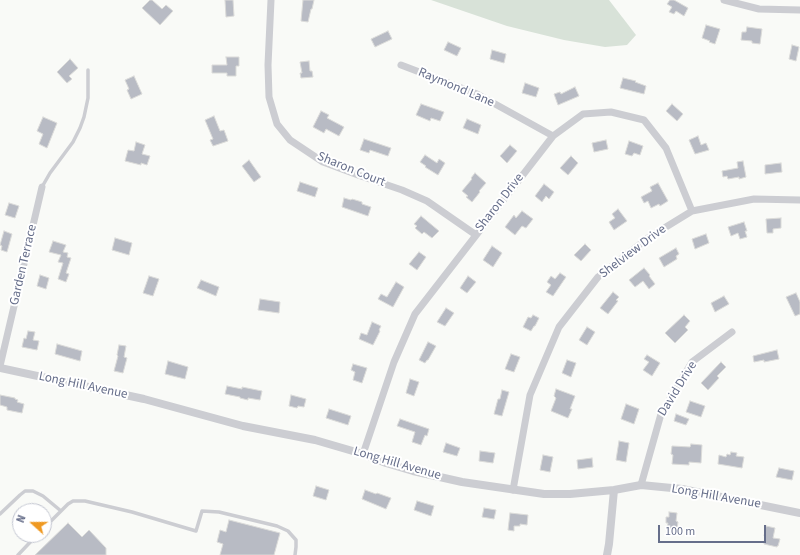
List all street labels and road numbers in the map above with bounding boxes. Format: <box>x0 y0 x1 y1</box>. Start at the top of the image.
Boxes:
street label: Raymond Lane <box>416 65 496 111</box>
street label: Sharon Court <box>315 149 387 191</box>
street label: Sharon Drive <box>472 171 528 235</box>
street label: Shelview Drive <box>596 222 670 282</box>
street label: Garden Terrace <box>7 223 41 307</box>
street label: David Drive <box>655 359 701 419</box>
street label: Long Hill Avenue <box>37 369 129 403</box>
street label: Long Hill Avenue <box>351 444 443 484</box>
street label: Long Hill Avenue <box>670 481 762 513</box>

